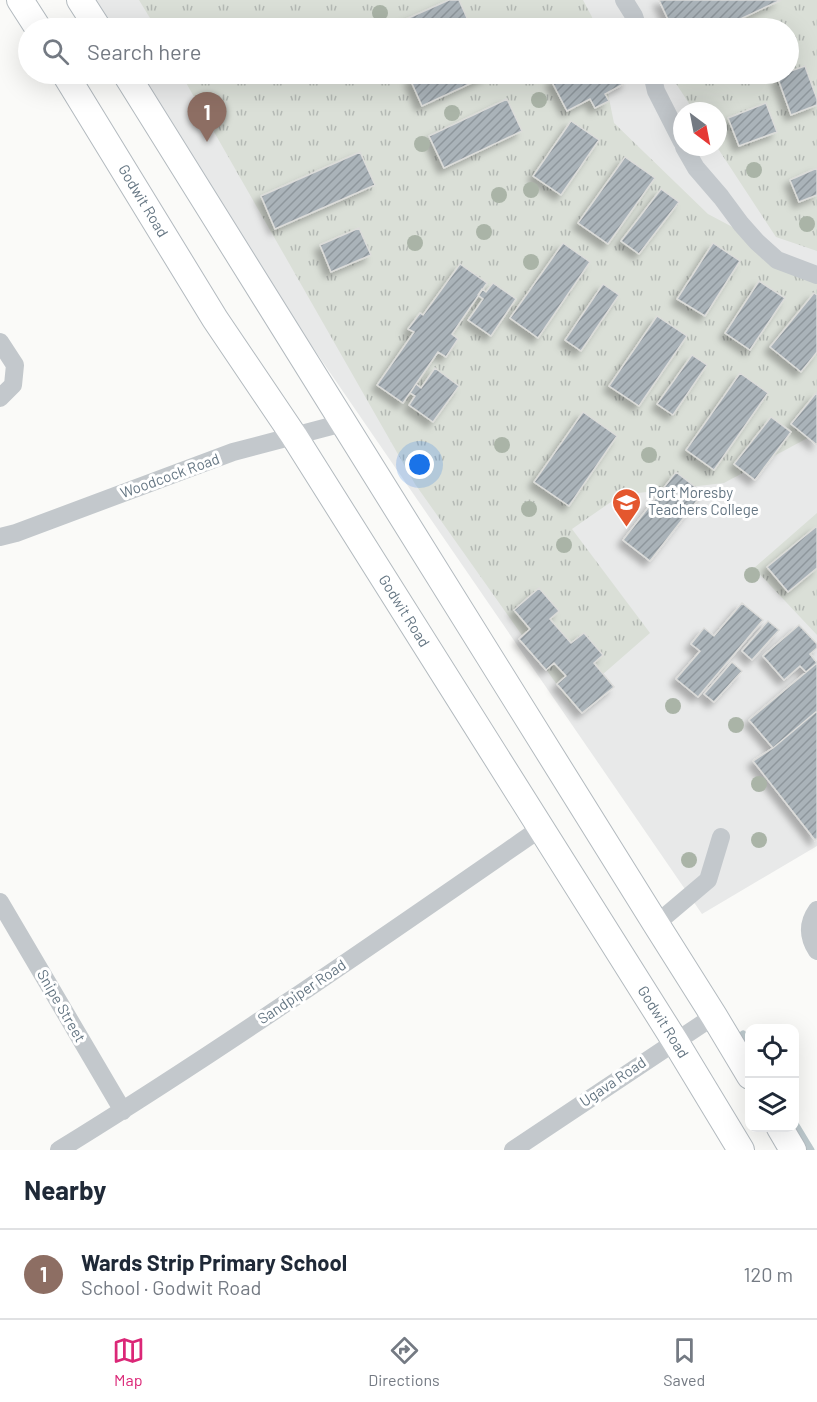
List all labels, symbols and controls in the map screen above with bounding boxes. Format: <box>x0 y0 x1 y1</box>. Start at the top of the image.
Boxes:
search box <box>18 18 799 84</box>
icon: search <box>39 35 72 68</box>
text: Search here <box>87 38 201 64</box>
pin: 1 <box>188 92 226 142</box>
north arrow <box>673 102 727 156</box>
street label: Godwit Road <box>115 161 173 240</box>
street label: Woodcock Road <box>118 449 222 501</box>
your location <box>405 450 434 479</box>
place label: Port Moresby Teachers College <box>648 483 759 518</box>
school or university icon: Port Moresby Teachers College <box>611 486 643 528</box>
street label: Godwit Road <box>376 571 434 650</box>
street label: Sandpiper Road <box>254 955 349 1027</box>
street label: Snipe Street <box>34 966 90 1045</box>
street label: Godwit Road <box>635 982 693 1061</box>
map controls <box>745 1024 799 1132</box>
button: locate <box>745 1024 799 1078</box>
street label: Ugava Road <box>576 1052 649 1110</box>
button: layers <box>745 1078 799 1132</box>
text: Nearby <box>24 1174 106 1205</box>
text: Wards Strip Primary School <box>81 1249 347 1275</box>
text: 1 <box>40 1262 47 1286</box>
text: 120 m <box>743 1262 793 1286</box>
text: School · Godwit Road <box>81 1275 261 1299</box>
tab: Map <box>112 1334 145 1389</box>
tab: Directions <box>368 1334 440 1389</box>
tab: Saved <box>663 1334 705 1389</box>

